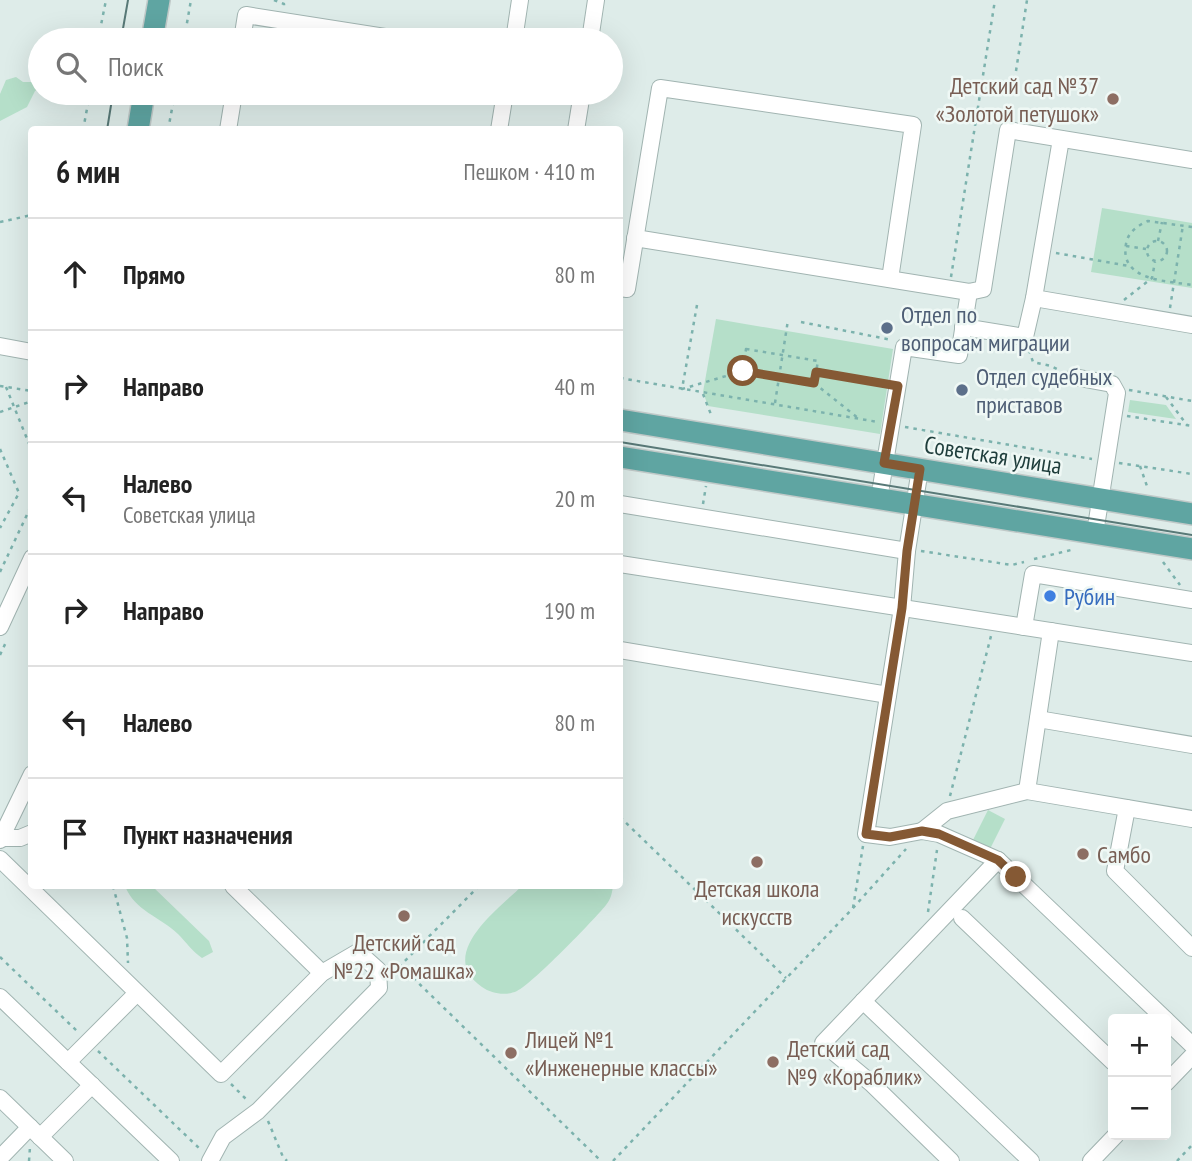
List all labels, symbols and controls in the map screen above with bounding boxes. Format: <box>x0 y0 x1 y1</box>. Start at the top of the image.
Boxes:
search box <box>28 28 623 105</box>
icon: search <box>52 48 90 86</box>
text: Поиск <box>108 50 164 83</box>
place label: Детский сад №37 «Золотой петушок» <box>936 70 1099 129</box>
marker: Детский сад №37 «Золотой петушок» <box>1105 91 1121 107</box>
text: 6 мин <box>56 152 120 191</box>
text: Пешком · 410 m <box>464 157 595 186</box>
icon: ahead <box>56 255 94 293</box>
text: Прямо <box>123 258 185 291</box>
text: 80 m <box>554 260 595 289</box>
place label: Отдел по вопросам миграции <box>901 299 1070 358</box>
marker: Отдел по вопросам миграции <box>879 320 895 336</box>
route start <box>727 355 758 386</box>
place label: Отдел судебных приставов <box>976 361 1112 420</box>
icon: right <box>56 367 94 405</box>
text: Направо <box>123 370 204 403</box>
text: 40 m <box>554 372 595 401</box>
marker: Отдел судебных приставов <box>954 382 970 398</box>
street label: Советская улица <box>922 429 1064 481</box>
text: Налево <box>123 467 192 500</box>
icon: left <box>56 479 94 517</box>
text: 20 m <box>554 484 595 513</box>
text: Советская улица <box>123 500 256 529</box>
place label: Рубин <box>1064 581 1115 612</box>
marker: Рубин <box>1042 588 1058 604</box>
icon: right <box>56 591 94 629</box>
text: Направо <box>123 594 204 627</box>
text: 190 m <box>544 596 595 625</box>
icon: left <box>56 703 94 741</box>
text: Налево <box>123 706 192 739</box>
text: 80 m <box>554 708 595 737</box>
icon: arrive <box>56 815 94 853</box>
text: Пункт назначения <box>123 818 293 851</box>
place label: Самбо <box>1097 839 1151 870</box>
marker: Самбо <box>1075 846 1091 862</box>
marker: Детская школа искусств <box>749 854 765 870</box>
route end <box>1000 861 1031 892</box>
place label: Детская школа искусств <box>695 873 819 932</box>
marker: Детский сад №22 «Ромашка» <box>396 908 412 924</box>
place label: Детский сад №22 «Ромашка» <box>334 927 474 986</box>
map controls <box>1108 1014 1171 1140</box>
button: + <box>1108 1014 1171 1077</box>
place label: Лицей №1 «Инженерные классы» <box>524 1024 717 1083</box>
place label: Детский сад №9 «Кораблик» <box>787 1033 922 1092</box>
marker: Лицей №1 «Инженерные классы» <box>503 1045 519 1061</box>
marker: Детский сад №9 «Кораблик» <box>765 1054 781 1070</box>
button: − <box>1108 1077 1171 1140</box>

